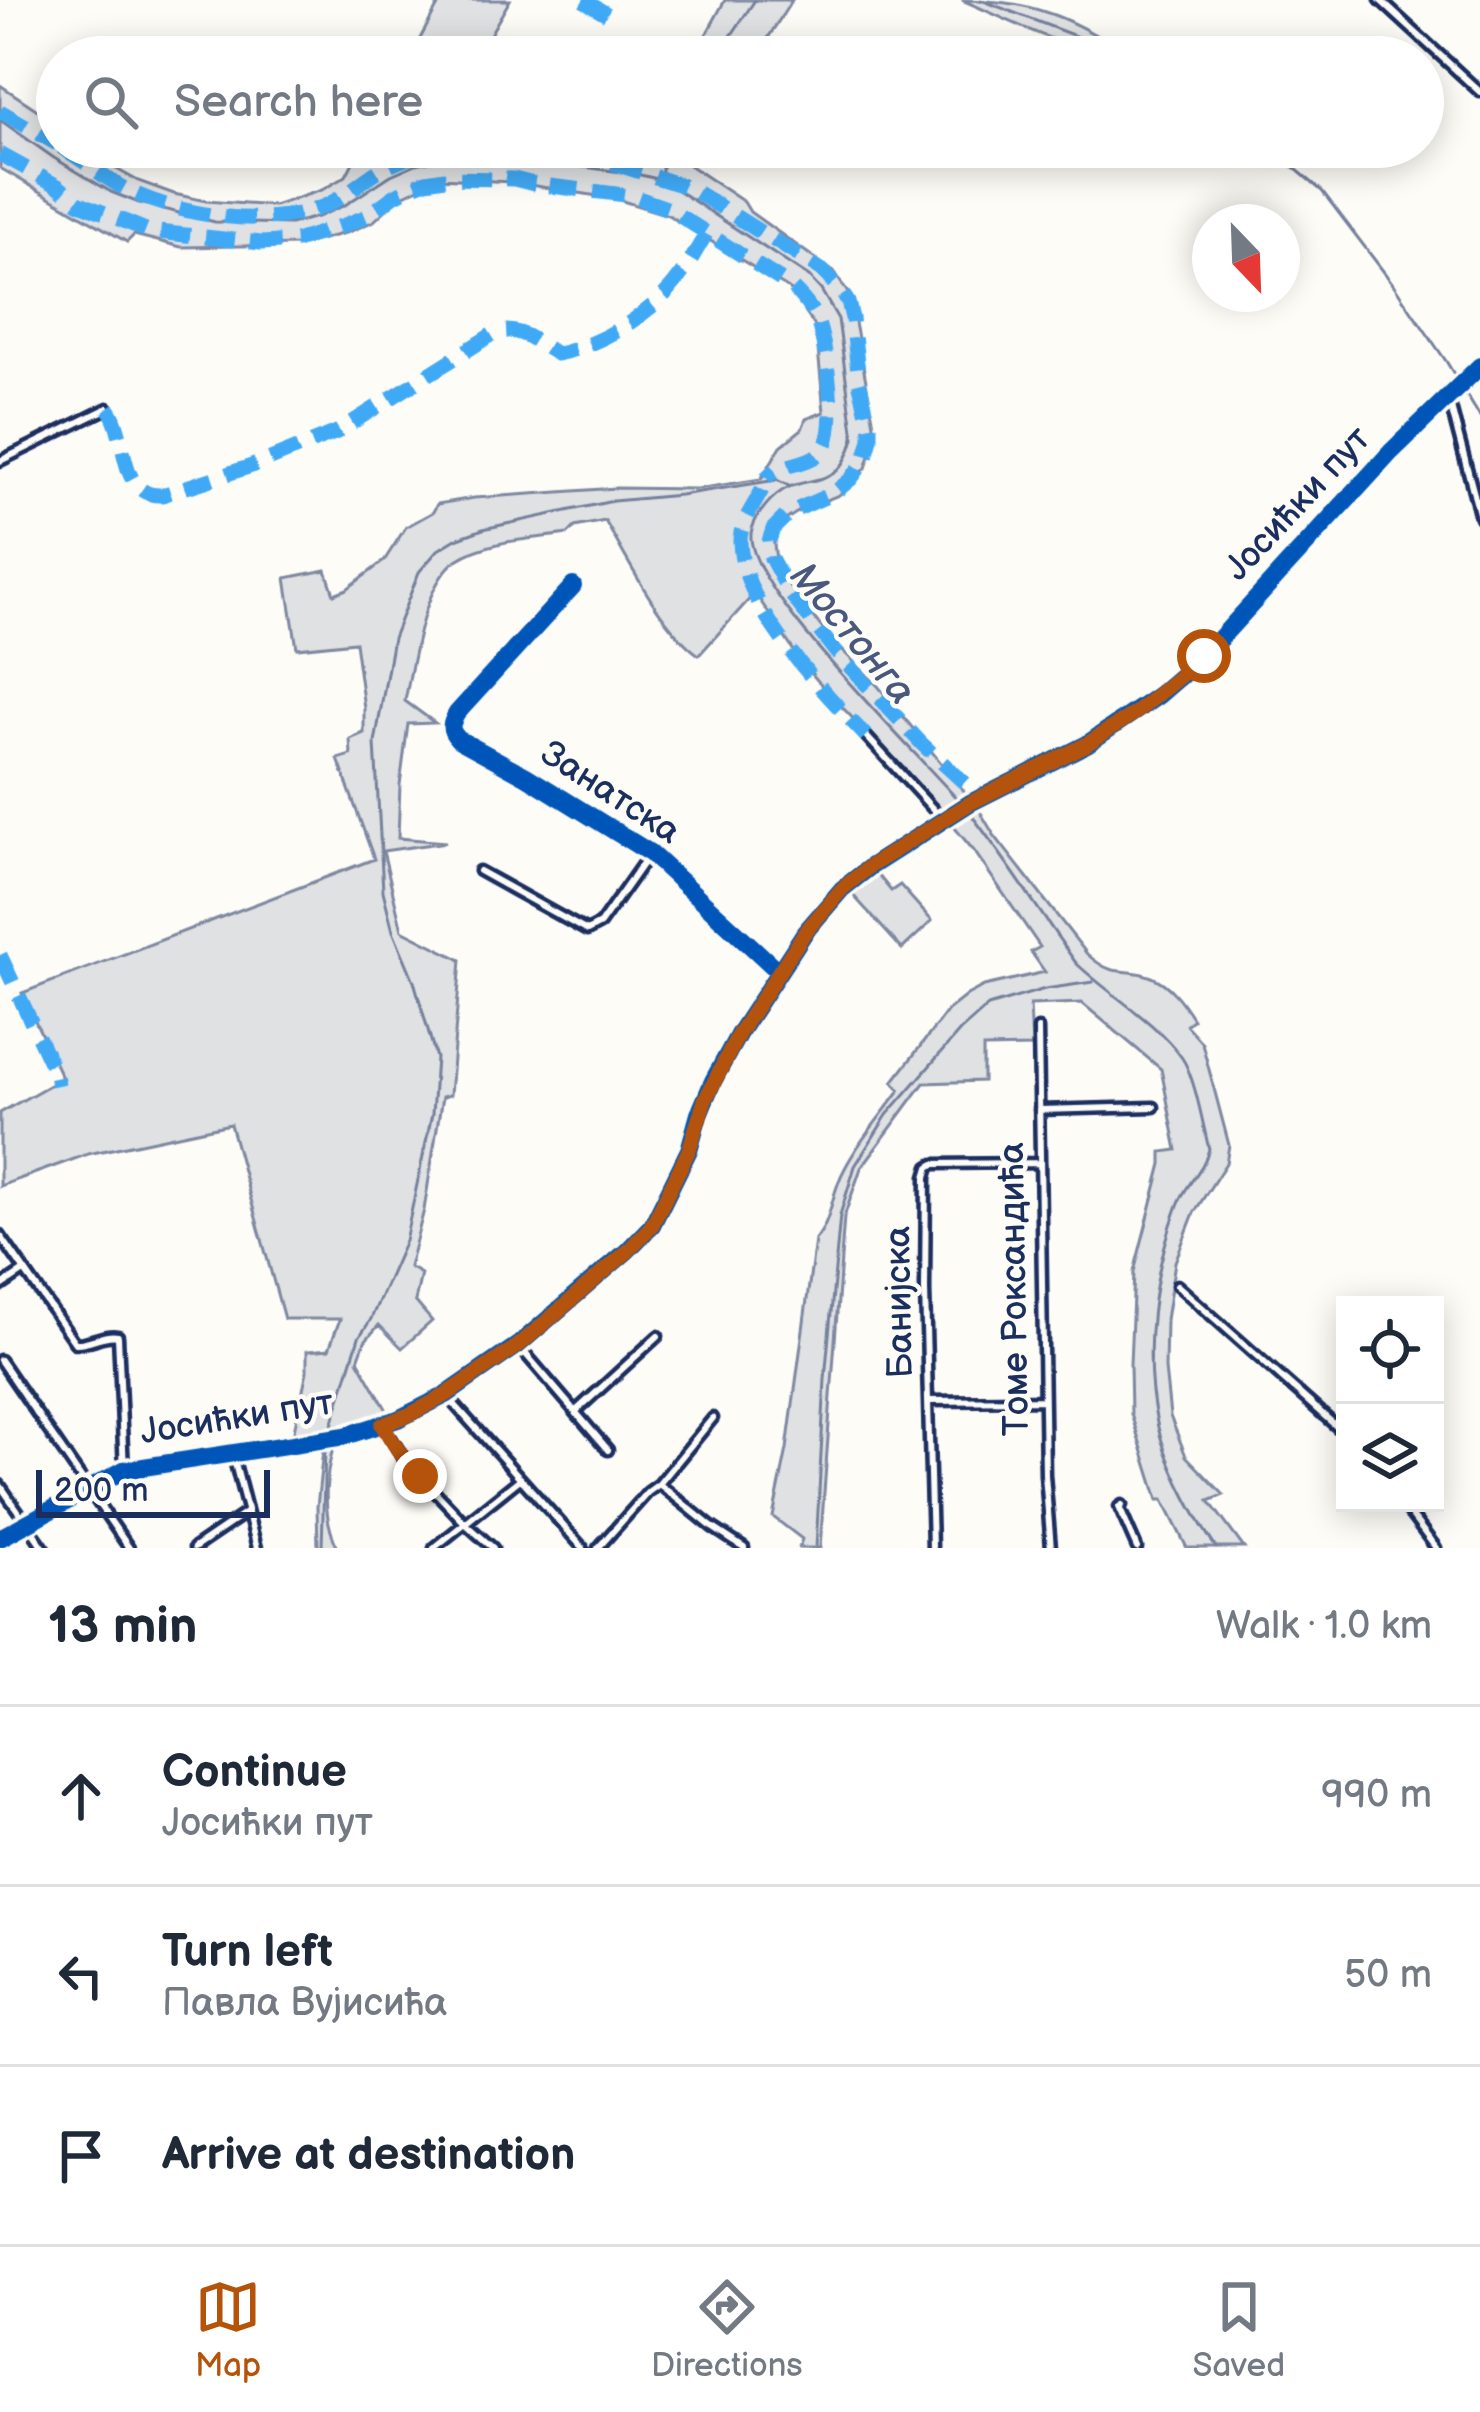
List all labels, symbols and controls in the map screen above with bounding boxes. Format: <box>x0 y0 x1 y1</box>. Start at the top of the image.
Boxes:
search box <box>36 36 1444 168</box>
icon: search <box>78 69 144 135</box>
text: Search here <box>174 75 423 130</box>
north arrow <box>1192 204 1300 312</box>
street label: Јосићки пут <box>1216 418 1380 590</box>
water label: Мостонга <box>779 553 925 715</box>
route start <box>1177 629 1231 683</box>
street label: Занатска <box>532 732 688 854</box>
street label: Томе Роксандића <box>991 1142 1039 1436</box>
street label: Банијска <box>877 1225 923 1379</box>
map controls <box>1336 1296 1444 1512</box>
button: locate <box>1336 1296 1444 1404</box>
street label: Јосићки пут <box>138 1382 337 1454</box>
button: layers <box>1336 1404 1444 1512</box>
route end <box>393 1449 447 1503</box>
scale bar <box>36 1464 270 1517</box>
text: 200 m <box>54 1471 148 1511</box>
text: 13 min <box>48 1596 197 1657</box>
text: Walk · 1.0 km <box>1216 1603 1432 1650</box>
text: Continue <box>162 1745 347 1800</box>
icon: ahead <box>48 1763 114 1829</box>
text: 990 m <box>1321 1772 1432 1819</box>
text: Јосићки пут <box>162 1800 373 1847</box>
text: Turn left <box>162 1925 333 1980</box>
icon: left <box>48 1943 114 2009</box>
text: 50 m <box>1344 1952 1432 1999</box>
text: Павла Вујисића <box>162 1980 447 2027</box>
icon: arrive <box>48 2123 114 2189</box>
text: Arrive at destination <box>162 2128 575 2183</box>
tab: Map <box>195 2274 261 2386</box>
tab: Directions <box>651 2274 803 2386</box>
tab: Saved <box>1192 2274 1285 2386</box>

